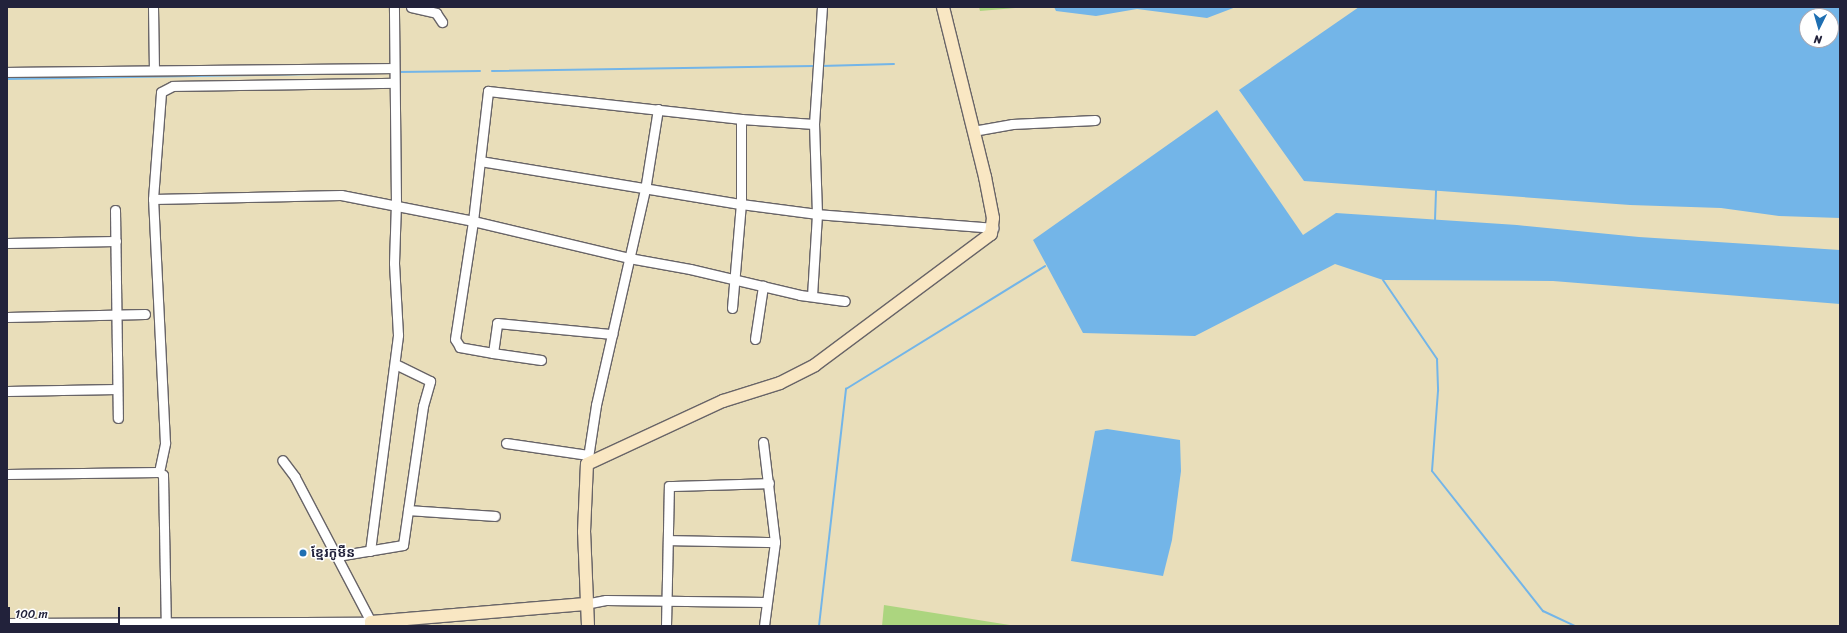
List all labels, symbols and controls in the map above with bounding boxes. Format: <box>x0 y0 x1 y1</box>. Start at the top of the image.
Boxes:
north arrow <box>1799 8 1839 48</box>
text: N <box>1813 30 1823 49</box>
place label: ខ្មែរកូមីន <box>311 545 355 561</box>
marker: ខ្មែរកូមីន <box>298 548 308 558</box>
scale bar <box>10 599 122 625</box>
text: 100 m <box>15 603 48 625</box>

